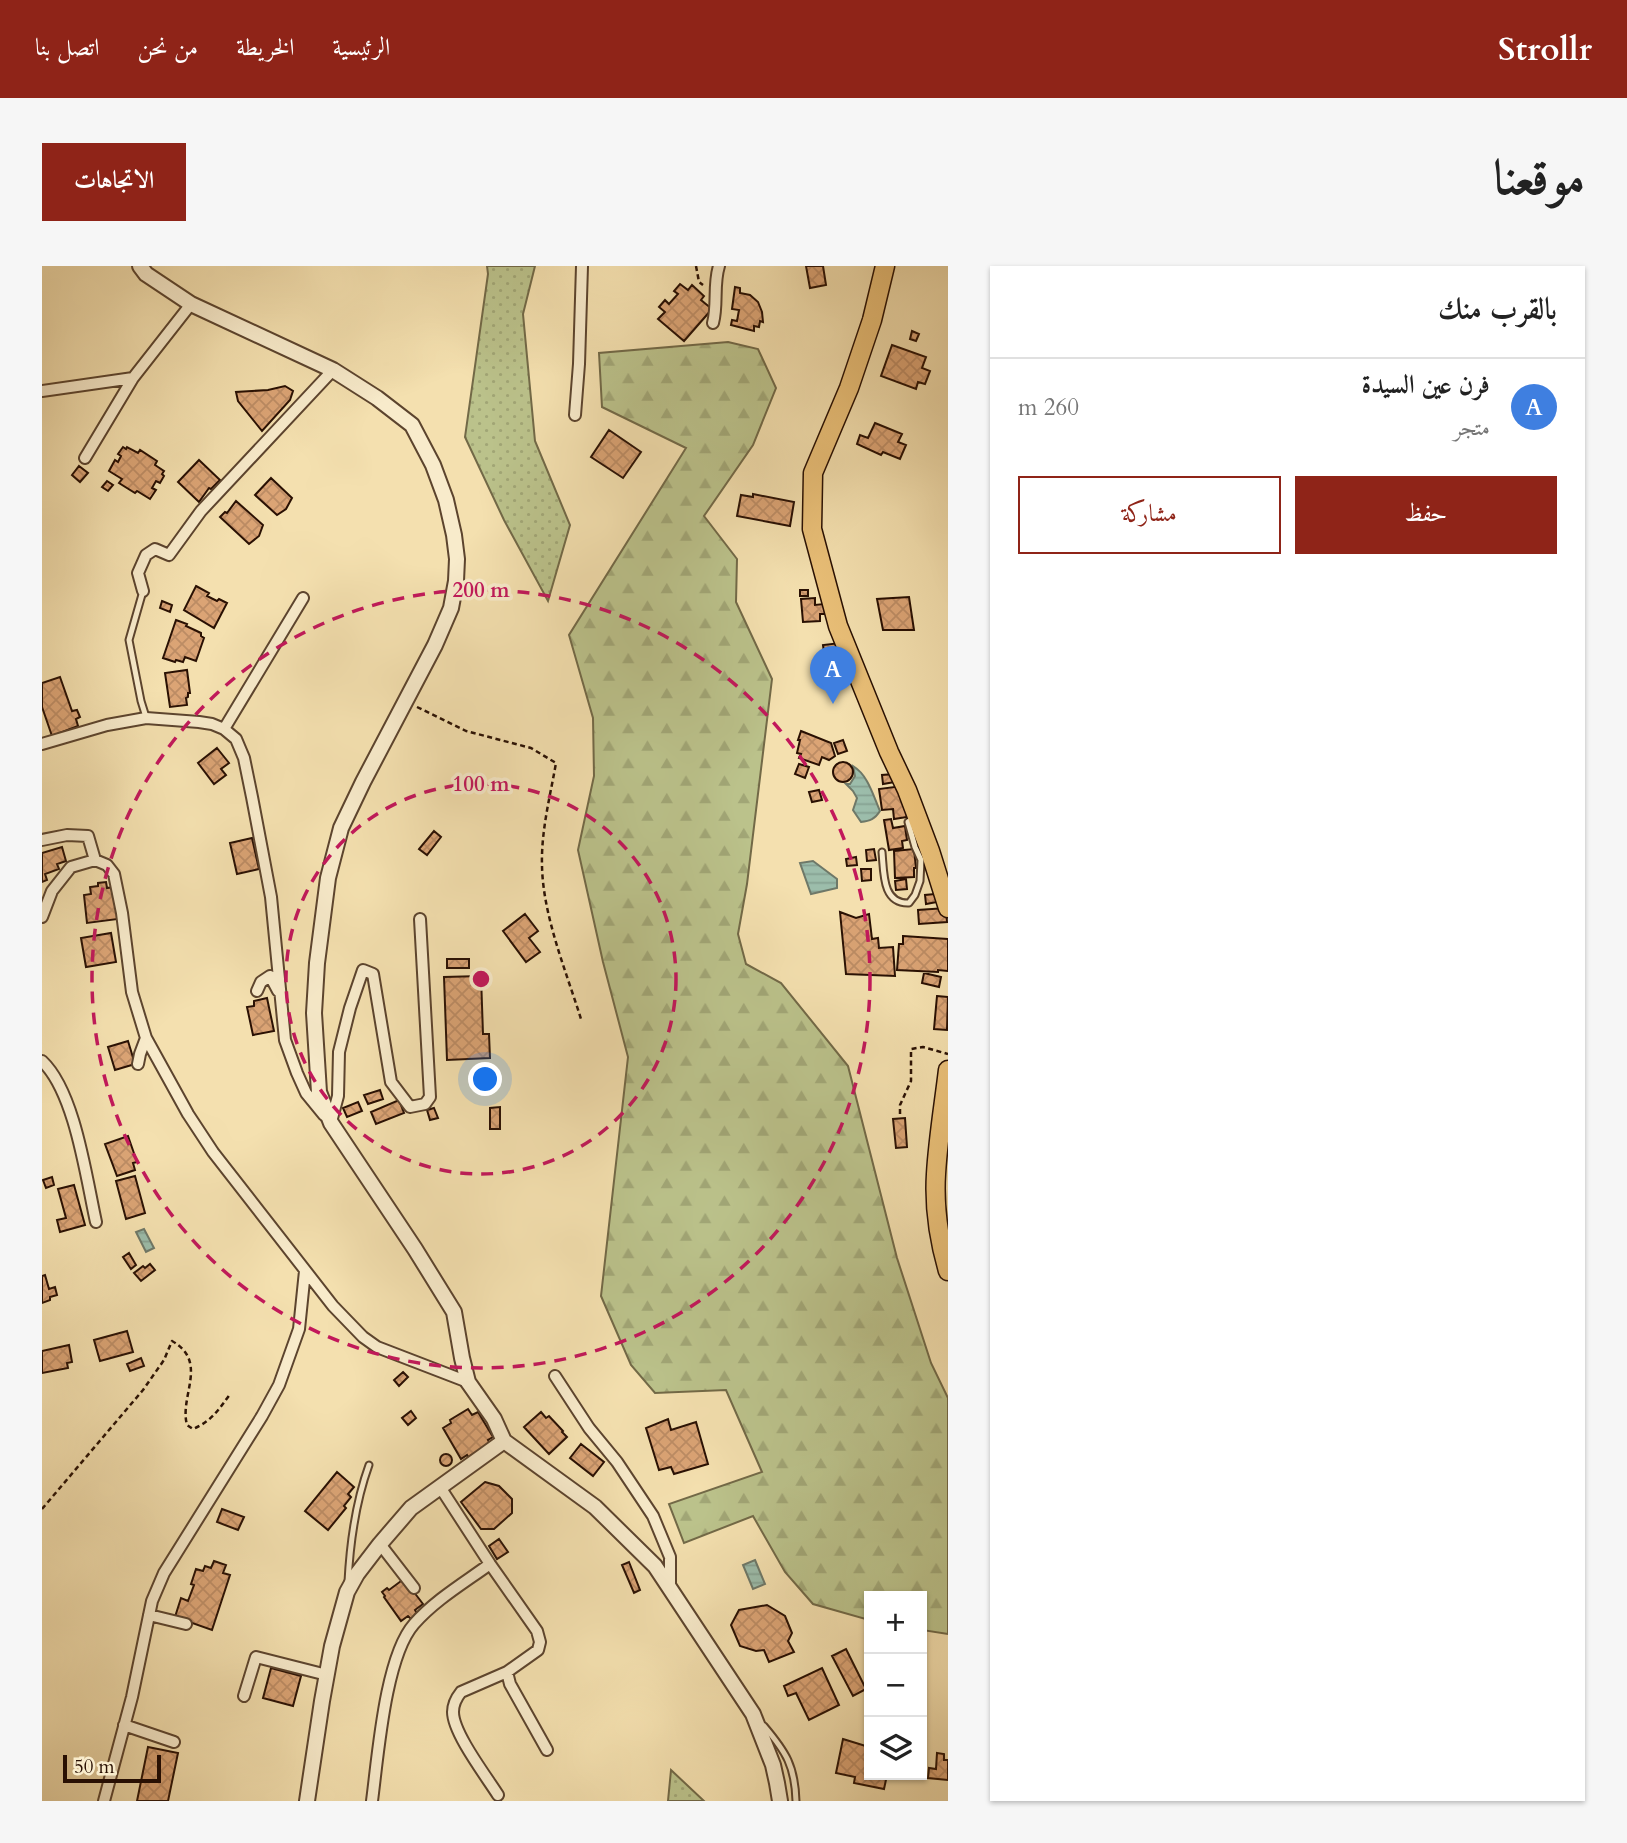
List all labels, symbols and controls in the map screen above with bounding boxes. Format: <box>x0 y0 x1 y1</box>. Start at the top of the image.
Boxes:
text: Strollr <box>1498 27 1592 72</box>
text: اتصل بنا <box>35 31 99 64</box>
text: من نحن <box>137 31 198 64</box>
text: الخريطة <box>236 31 295 64</box>
text: الرئيسية <box>333 31 390 64</box>
button: الاتجاهات <box>42 143 186 221</box>
text: موقعنا <box>1493 145 1585 212</box>
text: بالقرب منك <box>1438 289 1557 330</box>
text: فرن عين السيدة <box>1362 367 1490 402</box>
text: 260 m <box>1018 392 1079 423</box>
text: A <box>1525 392 1543 423</box>
text: متجر <box>1454 412 1490 443</box>
button: مشاركة <box>1018 476 1281 554</box>
button: حفظ <box>1295 476 1557 554</box>
text: 200 m <box>452 576 510 605</box>
pin: A <box>810 646 856 704</box>
text: 100 m <box>452 770 510 799</box>
centre of rings <box>469 967 493 991</box>
your location <box>468 1062 502 1096</box>
map controls <box>864 1591 927 1780</box>
button: + <box>864 1591 927 1654</box>
button: − <box>864 1654 927 1717</box>
button: layers <box>864 1717 927 1780</box>
scale bar <box>63 1752 161 1784</box>
text: 50 m <box>74 1754 115 1780</box>

